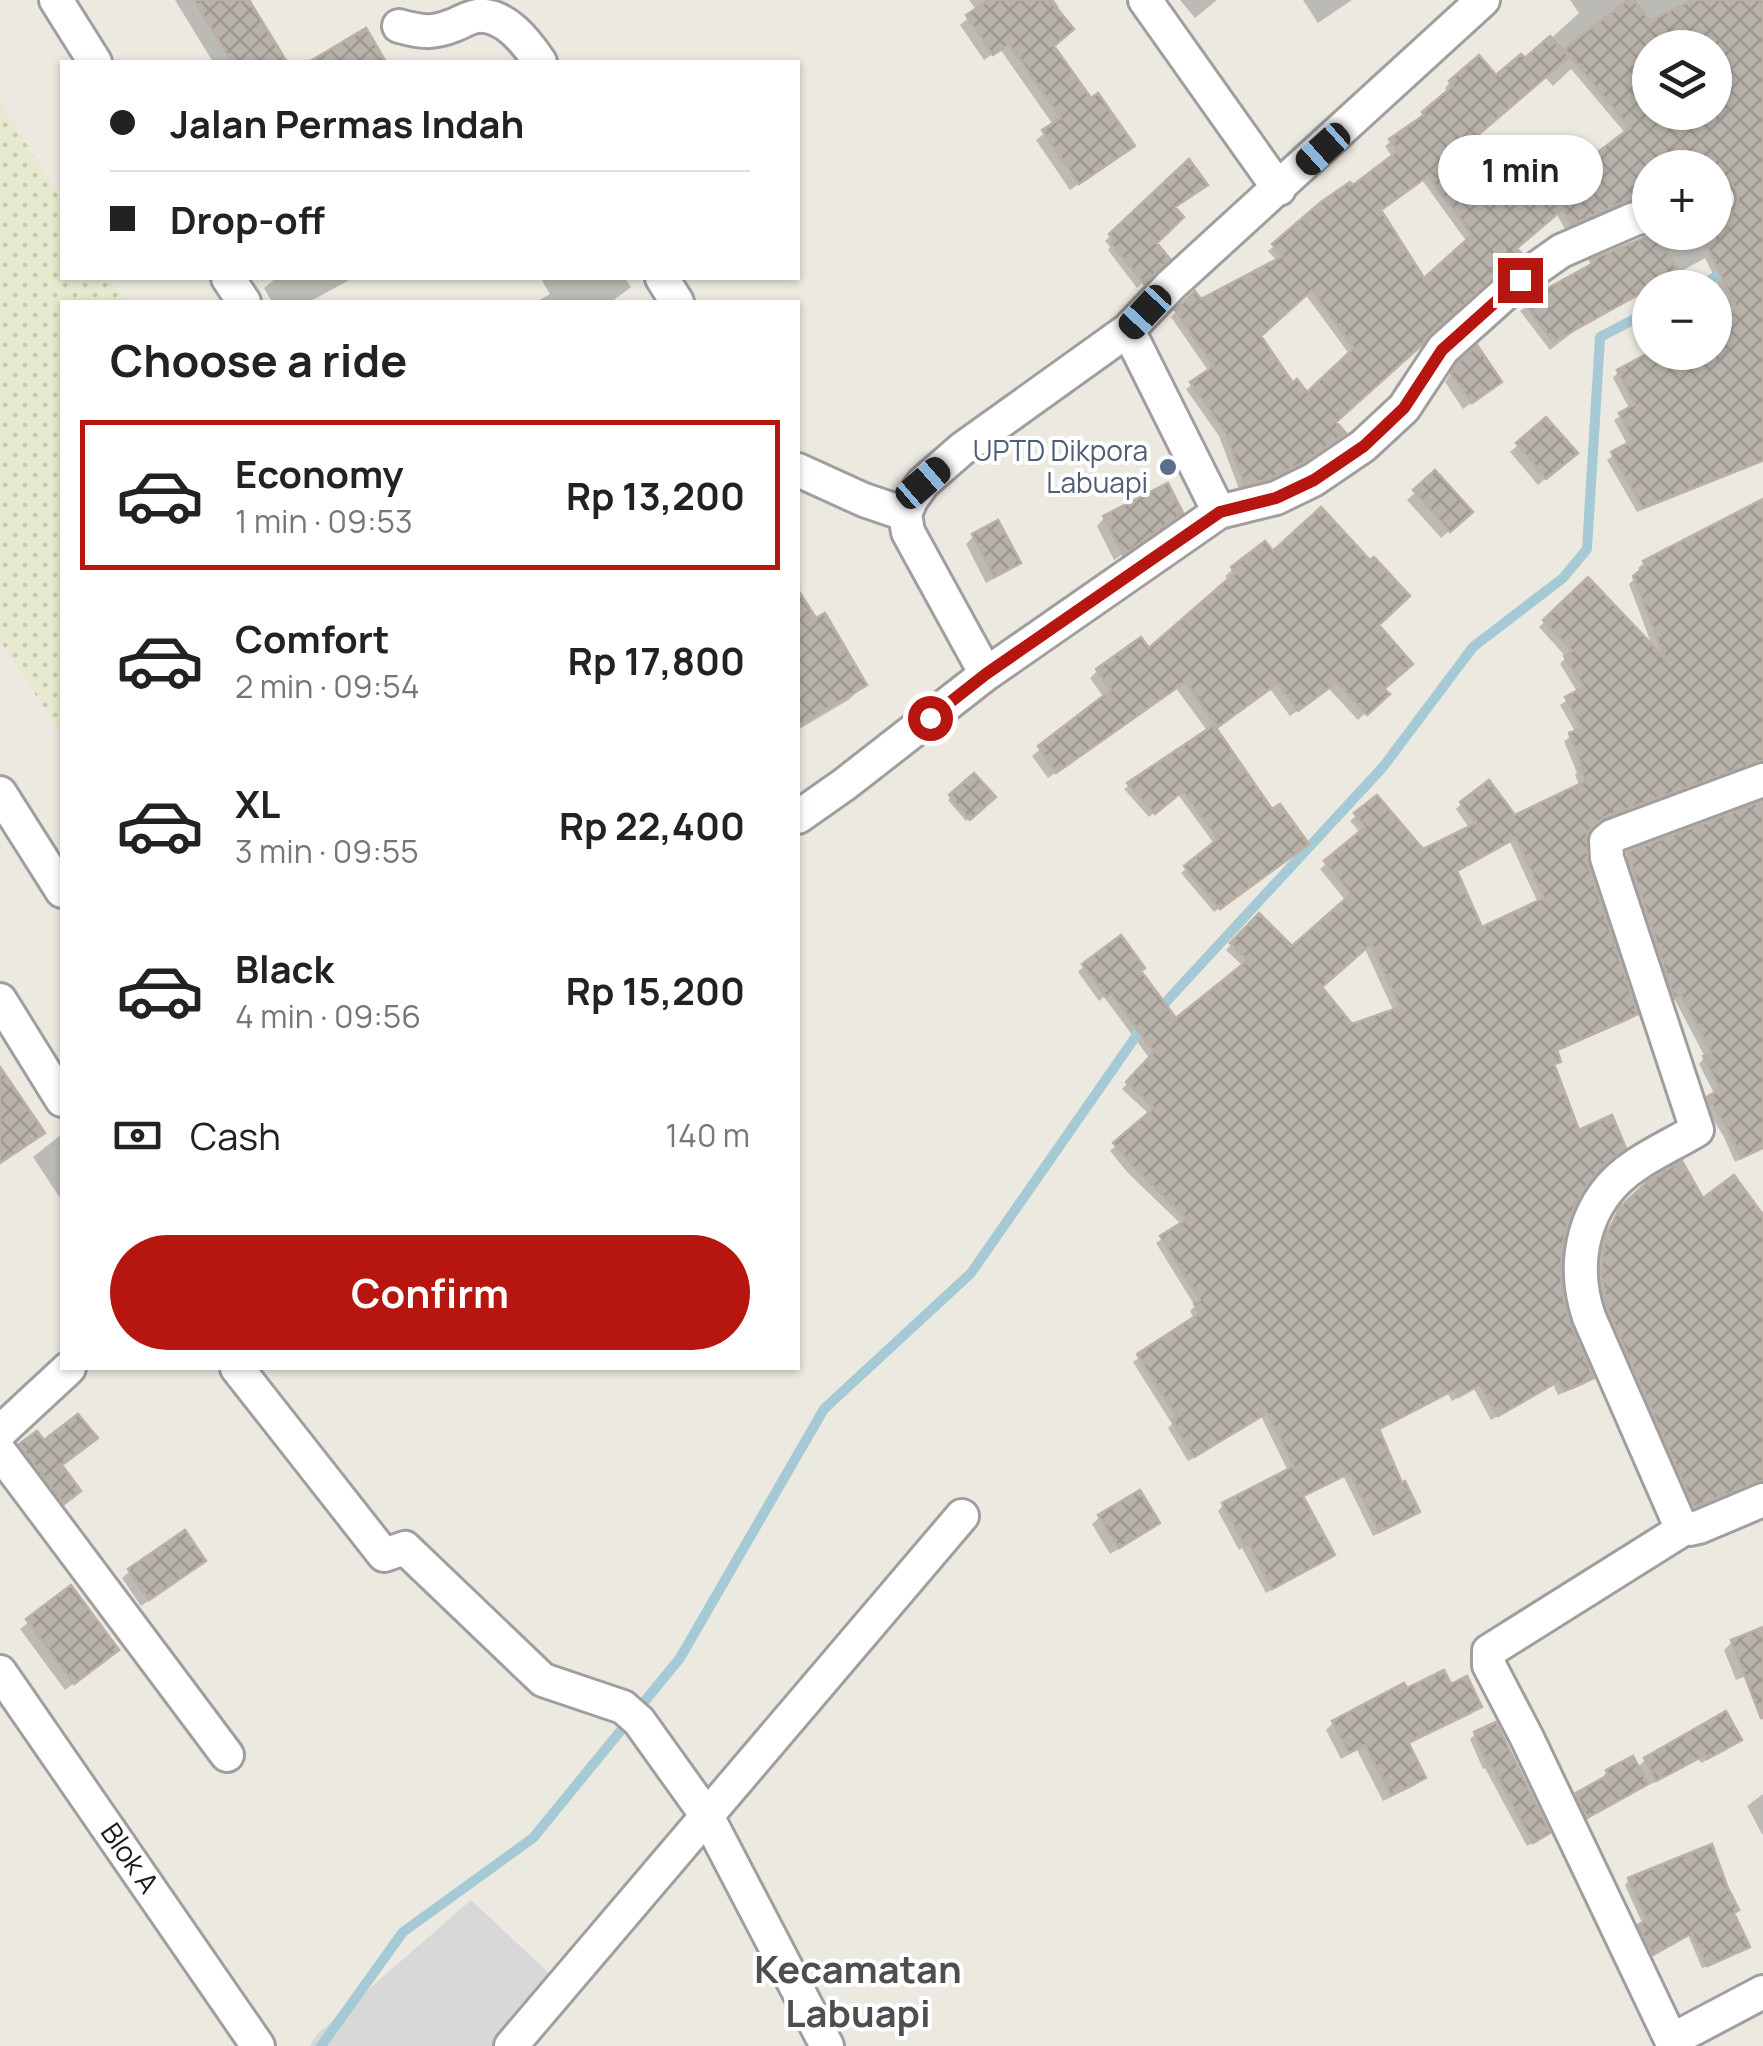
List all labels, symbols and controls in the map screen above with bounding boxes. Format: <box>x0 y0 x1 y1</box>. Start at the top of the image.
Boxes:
map controls <box>1632 30 1732 370</box>
button: layers <box>1632 30 1732 130</box>
text: Jalan Permas Indah <box>170 97 524 149</box>
car <box>1291 118 1355 180</box>
callout: 1 min <box>1438 135 1602 205</box>
text: 1 min <box>1481 148 1560 192</box>
button: + <box>1632 150 1732 250</box>
text: Drop-off <box>170 193 325 245</box>
route end <box>1498 258 1543 303</box>
button: − <box>1632 270 1732 370</box>
car <box>1114 280 1176 344</box>
text: Choose a ride <box>110 329 407 391</box>
place label: UPTD Dikpora Labuapi <box>973 431 1148 501</box>
text: Economy <box>235 447 404 499</box>
icon: car <box>115 450 205 540</box>
car <box>891 452 955 514</box>
marker: UPTD Dikpora Labuapi <box>1157 456 1179 478</box>
text: Rp 13,200 <box>566 469 745 521</box>
text: 1 min · 09:53 <box>235 499 413 543</box>
text: Comfort <box>235 612 389 664</box>
icon: car <box>115 615 205 705</box>
text: Rp 17,800 <box>568 634 745 686</box>
text: 2 min · 09:54 <box>235 664 420 708</box>
route start <box>908 696 953 741</box>
text: XL <box>235 777 280 829</box>
icon: car <box>115 780 205 870</box>
text: Rp 22,400 <box>559 799 745 851</box>
text: 3 min · 09:55 <box>235 829 419 873</box>
text: Black <box>235 942 334 994</box>
icon: car <box>115 945 205 1035</box>
text: Rp 15,200 <box>566 964 745 1016</box>
text: 4 min · 09:56 <box>235 994 421 1038</box>
icon: cash <box>110 1108 165 1163</box>
text: Cash <box>190 1109 281 1161</box>
text: 140 m <box>666 1113 750 1157</box>
button: Confirm <box>110 1235 750 1350</box>
street label: Blok A <box>93 1815 169 1900</box>
district label: Kecamatan Labuapi <box>754 1942 962 2038</box>

